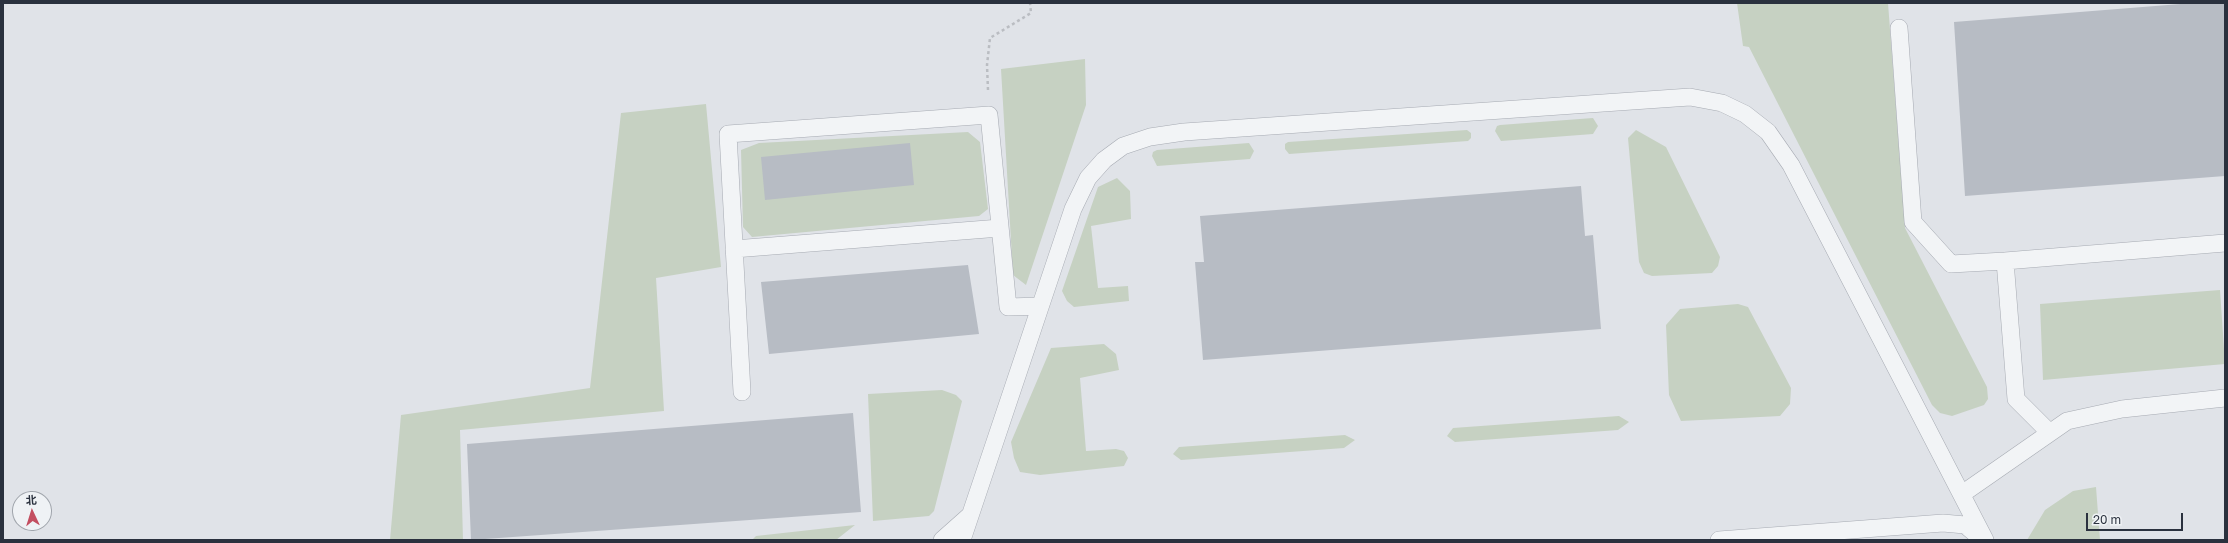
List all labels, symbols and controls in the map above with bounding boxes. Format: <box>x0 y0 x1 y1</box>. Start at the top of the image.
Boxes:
north arrow <box>12 491 52 531</box>
text: 北 <box>25 493 37 506</box>
scale bar <box>2088 505 2185 531</box>
text: 20 m <box>2093 512 2121 527</box>

